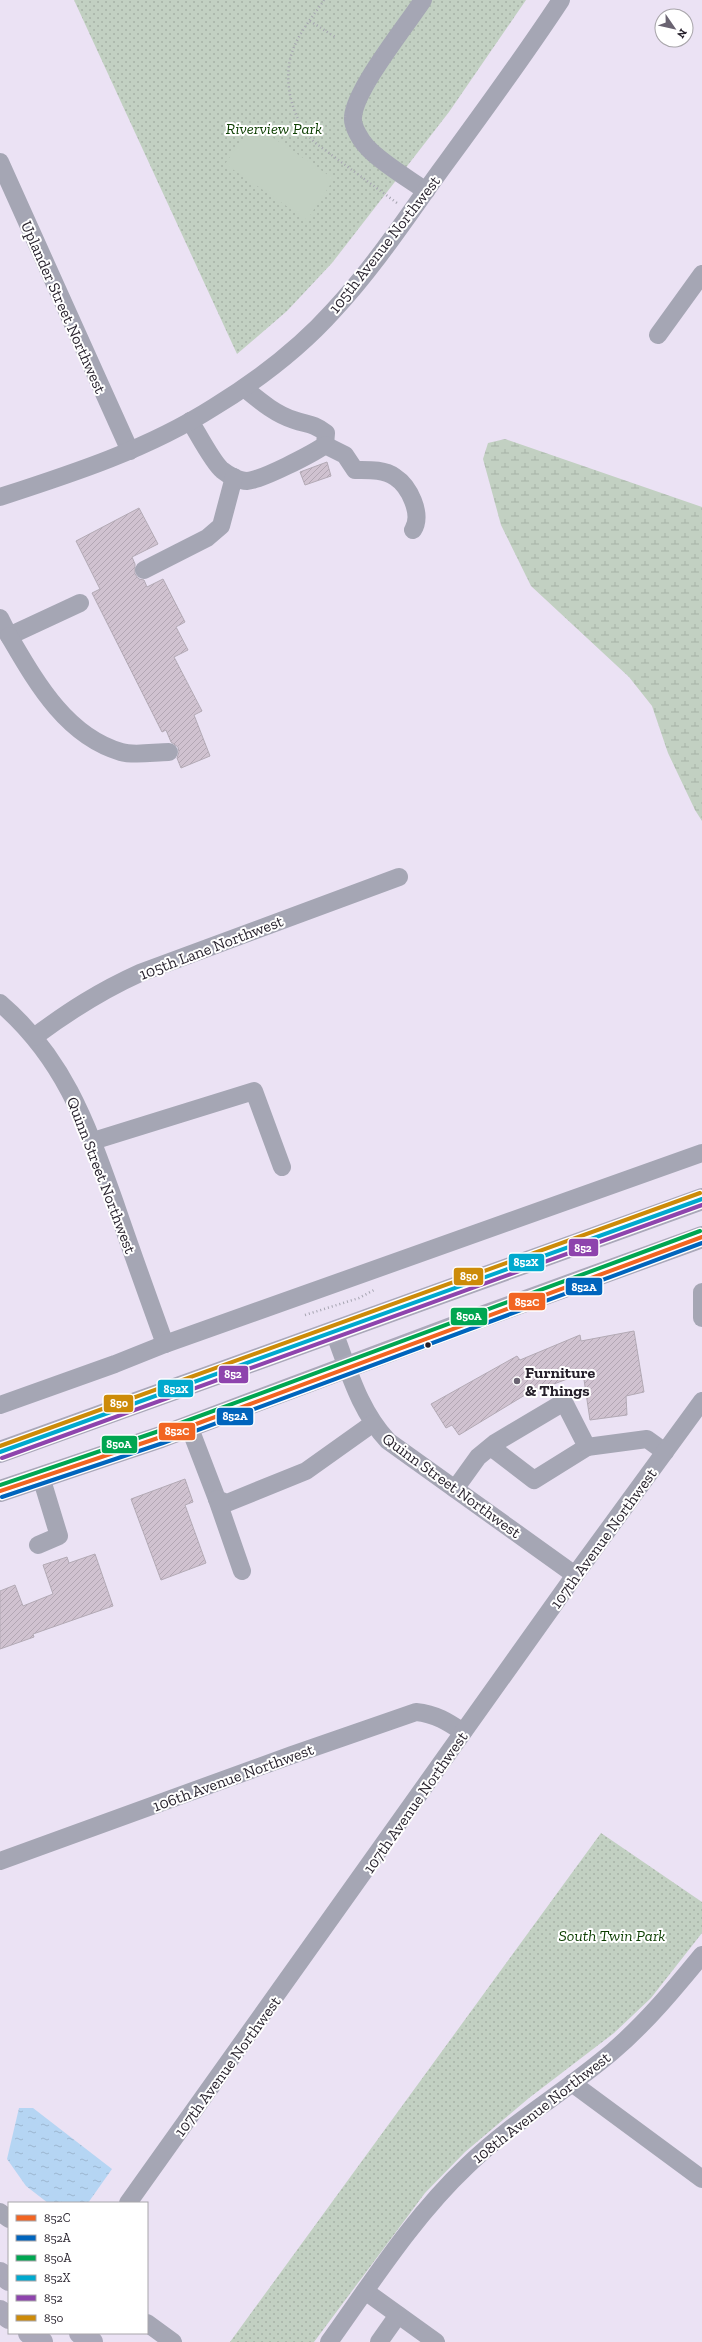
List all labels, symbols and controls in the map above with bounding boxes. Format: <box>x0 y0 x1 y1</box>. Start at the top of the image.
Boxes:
north arrow <box>654 8 694 48</box>
text: N <box>674 26 690 41</box>
park label: Riverview Park <box>226 119 322 138</box>
street label: 105th Avenue Northwest <box>325 172 444 317</box>
street label: Uplander Street Northwest <box>17 218 110 396</box>
street label: 105th Lane Northwest <box>137 911 286 984</box>
street label: Quinn Street Northwest <box>63 1094 140 1256</box>
line badge: 852 <box>568 1238 599 1257</box>
text: 852 <box>574 1242 592 1255</box>
line badge: 852X <box>508 1253 545 1272</box>
text: 852X <box>514 1256 539 1269</box>
line badge: 850 <box>453 1267 484 1286</box>
text: 850 <box>460 1270 478 1283</box>
line badge: 852A <box>565 1277 603 1296</box>
text: 852A <box>571 1281 597 1294</box>
line badge: 852C <box>508 1292 546 1311</box>
text: 852C <box>515 1296 539 1309</box>
line badge: 850A <box>450 1307 488 1326</box>
text: 850A <box>456 1310 482 1323</box>
unlabelled marker <box>423 1340 433 1350</box>
place label: Furniture & Things <box>525 1363 596 1400</box>
line badge: 852 <box>218 1365 249 1384</box>
text: 852 <box>224 1368 242 1381</box>
marker: Furniture & Things <box>512 1376 522 1386</box>
line badge: 852X <box>157 1379 194 1398</box>
text: 852X <box>164 1383 189 1396</box>
line badge: 850 <box>103 1394 134 1413</box>
text: 850 <box>110 1397 128 1410</box>
line badge: 852A <box>216 1407 254 1426</box>
text: 852A <box>222 1410 248 1423</box>
line badge: 852C <box>158 1422 196 1441</box>
text: 852C <box>165 1425 189 1438</box>
street label: Quinn Street Northwest <box>379 1429 525 1542</box>
line badge: 850A <box>101 1435 138 1454</box>
text: 850A <box>106 1438 132 1451</box>
street label: 107th Avenue Northwest <box>546 1464 661 1612</box>
street label: 107th Avenue Northwest <box>359 1728 472 1877</box>
street label: 106th Avenue Northwest <box>150 1740 316 1815</box>
park label: South Twin Park <box>558 1926 666 1945</box>
street label: 107th Avenue Northwest <box>170 1992 285 2140</box>
street label: 108th Avenue Northwest <box>469 2048 614 2167</box>
legend <box>8 2202 148 2334</box>
text: 852C <box>44 2211 71 2225</box>
text: 852A <box>44 2231 71 2245</box>
text: 850A <box>44 2251 71 2265</box>
text: 852X <box>44 2271 71 2285</box>
text: 852 <box>44 2291 63 2305</box>
text: 850 <box>44 2311 64 2325</box>

